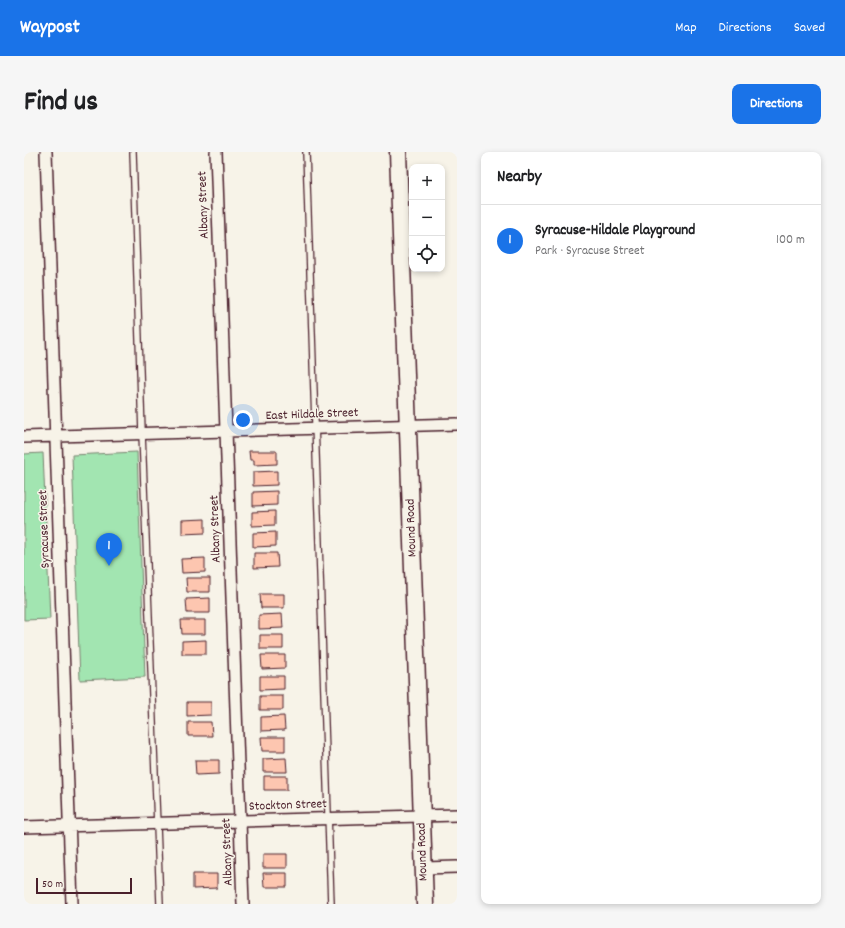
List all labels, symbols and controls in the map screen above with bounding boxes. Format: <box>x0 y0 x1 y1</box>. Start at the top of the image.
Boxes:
text: Waypost <box>20 15 80 42</box>
text: Map <box>675 18 697 38</box>
text: Directions <box>719 18 772 38</box>
text: Saved <box>794 18 825 38</box>
text: Find us <box>24 84 98 124</box>
button: Directions <box>732 84 821 124</box>
map controls <box>409 164 445 272</box>
button: + <box>409 164 445 200</box>
text: Nearby <box>497 166 541 190</box>
street label: Albany Street <box>193 171 215 239</box>
button: − <box>409 200 445 236</box>
text: Syracuse-Hildale Playground <box>535 220 695 242</box>
text: 1 <box>509 231 511 250</box>
text: 100 m <box>776 231 805 250</box>
button: locate <box>409 236 445 272</box>
text: Park · Syracuse Street <box>535 242 645 261</box>
street label: East Hildale Street <box>265 404 359 426</box>
your location <box>233 410 253 430</box>
street label: Syracuse Street <box>34 489 56 569</box>
street label: Albany Street <box>205 495 227 563</box>
street label: Mound Road <box>401 498 423 558</box>
pin: 1 <box>96 533 122 566</box>
street label: Stockton Street <box>249 795 328 817</box>
street label: Albany Street <box>217 818 239 886</box>
street label: Mound Road <box>412 822 434 882</box>
scale bar <box>36 876 132 895</box>
text: 50 m <box>42 877 63 893</box>

